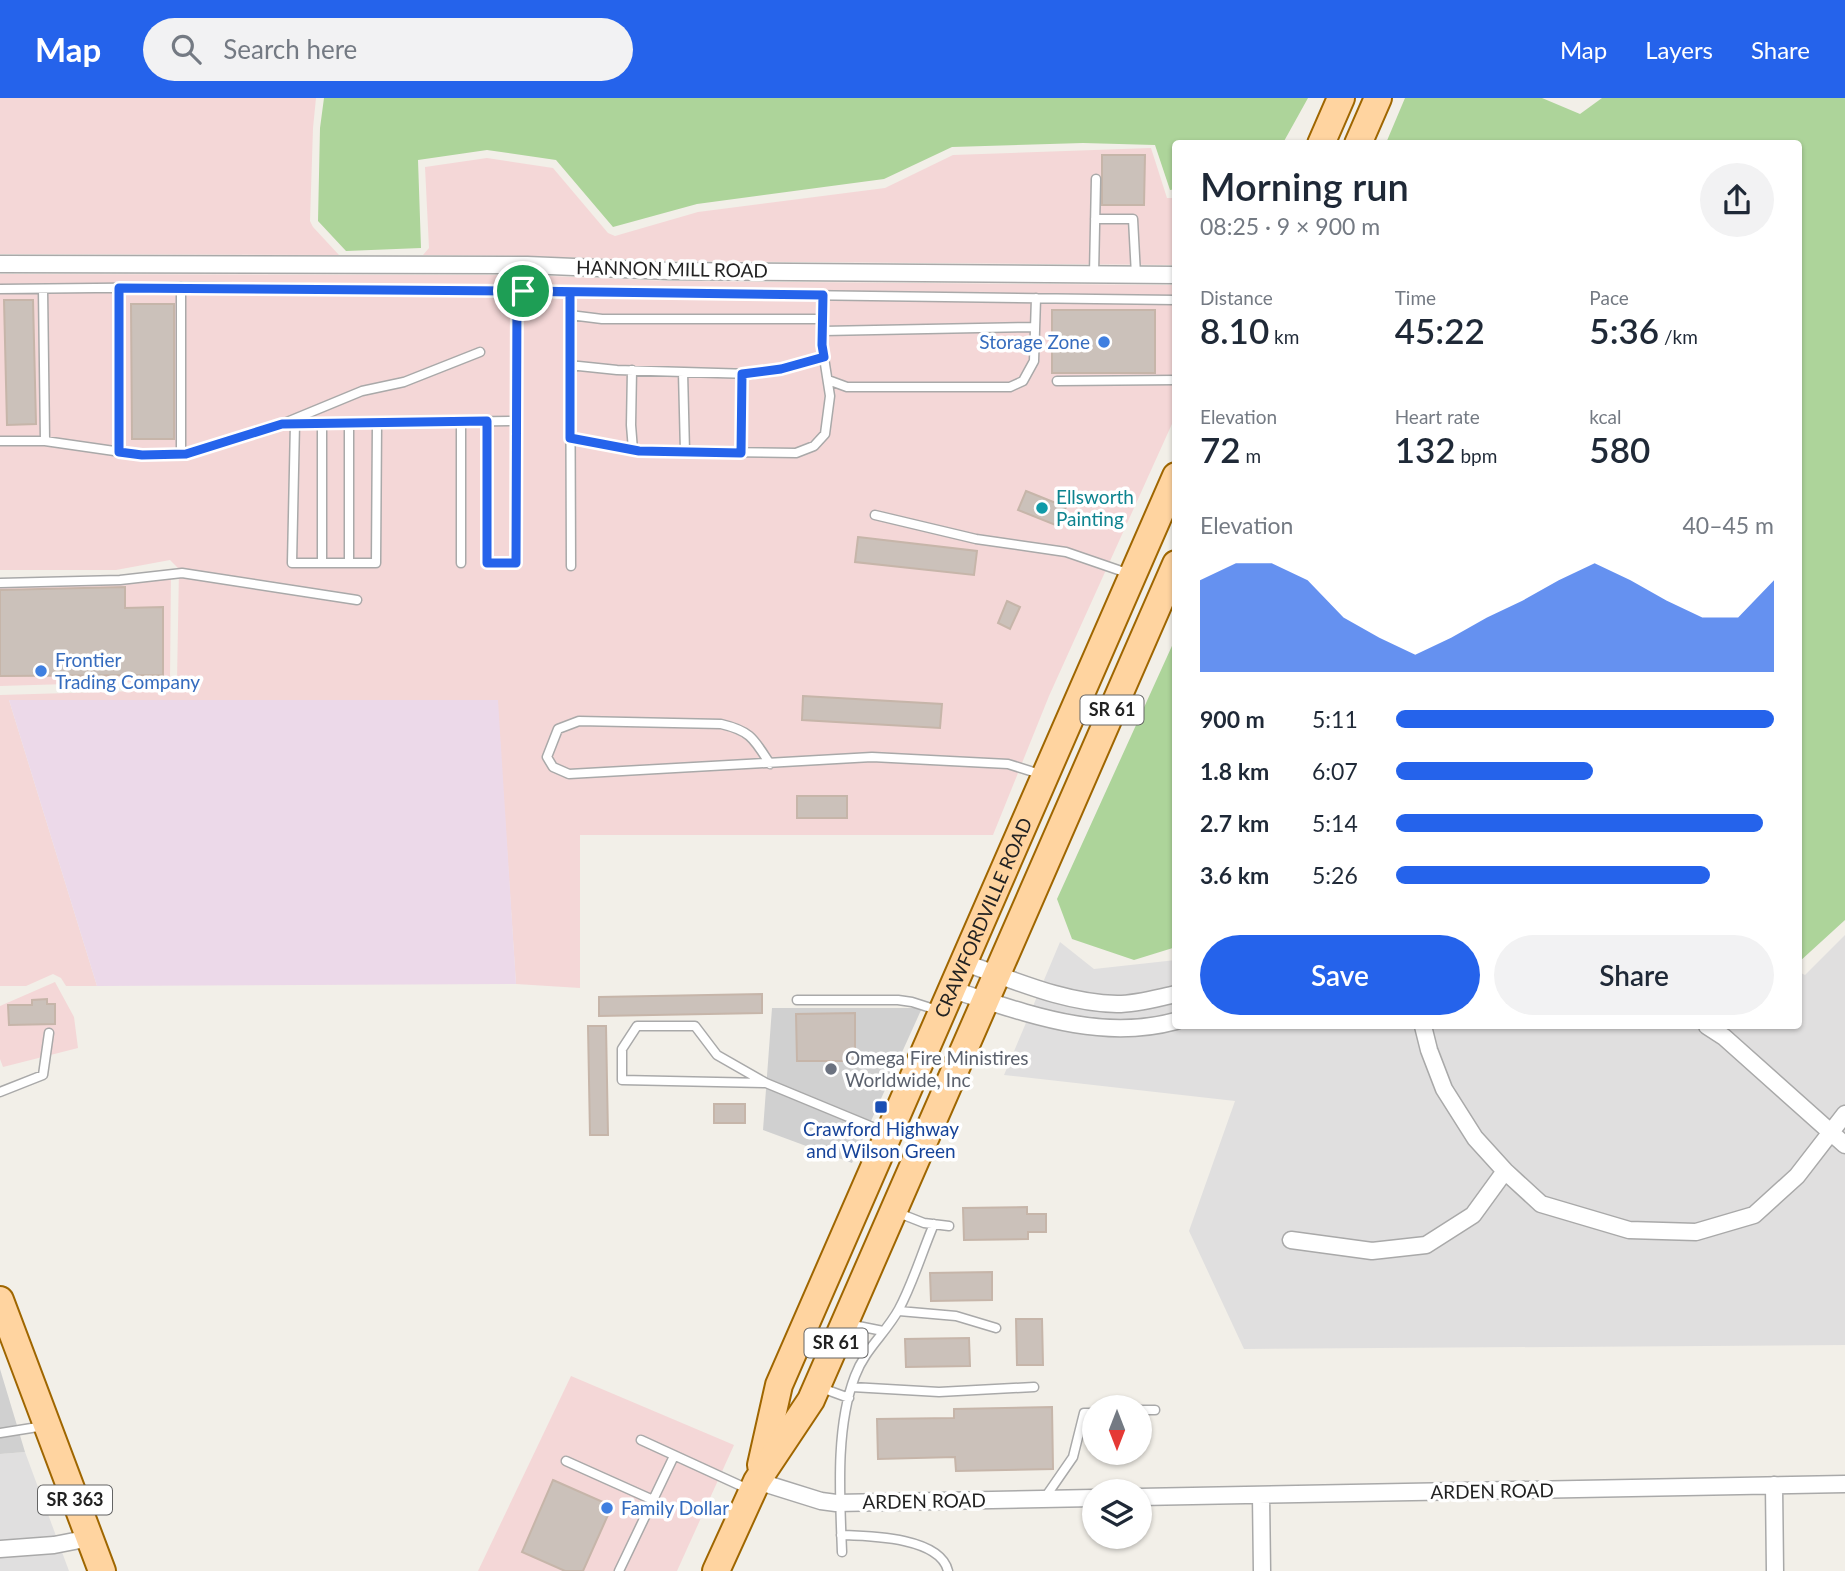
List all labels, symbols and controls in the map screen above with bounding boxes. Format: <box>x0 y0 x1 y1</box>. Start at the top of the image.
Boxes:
search box <box>143 18 633 81</box>
text: Map <box>35 29 101 69</box>
icon: search <box>167 30 205 68</box>
text: Search here <box>223 33 357 65</box>
text: Map <box>1560 35 1607 64</box>
text: Layers <box>1645 35 1713 64</box>
text: Share <box>1751 35 1810 64</box>
text: Morning run <box>1200 163 1409 209</box>
button: share <box>1700 163 1774 237</box>
text: 08:25 · 9 × 900 m <box>1200 212 1380 240</box>
street label: HANNON MILL ROAD <box>576 255 768 282</box>
pin <box>493 261 553 321</box>
icon: arrive <box>504 272 542 310</box>
text: Distance <box>1200 286 1273 309</box>
text: Time <box>1395 286 1436 309</box>
text: Pace <box>1589 286 1629 309</box>
text: 8.10 <box>1200 309 1269 351</box>
text: 45:22 <box>1395 309 1485 351</box>
text: 5:36 <box>1589 309 1659 351</box>
text: km <box>1269 325 1299 348</box>
text: /km <box>1659 325 1698 348</box>
place label: Storage Zone <box>979 330 1090 353</box>
marker: Storage Zone <box>1096 334 1112 350</box>
text: Elevation <box>1200 405 1277 428</box>
text: Heart rate <box>1395 405 1480 428</box>
text: kcal <box>1589 405 1621 428</box>
text: 72 <box>1200 428 1241 470</box>
text: 132 <box>1395 428 1456 470</box>
text: 580 <box>1589 428 1650 470</box>
text: m <box>1241 444 1261 467</box>
text: bpm <box>1456 444 1497 467</box>
place label: Ellsworth Painting <box>1056 485 1134 530</box>
marker: Ellsworth Painting <box>1034 500 1050 516</box>
text: Elevation <box>1200 511 1293 539</box>
text: 40–45 m <box>1682 511 1774 539</box>
place label: Frontier Trading Company <box>55 648 200 693</box>
marker: Frontier Trading Company <box>33 663 49 679</box>
road number: SR 61 <box>1080 696 1144 724</box>
text: 900 m <box>1200 705 1265 733</box>
text: 5:11 <box>1312 705 1358 733</box>
text: 1.8 km <box>1200 757 1269 785</box>
text: 6:07 <box>1312 757 1358 785</box>
text: 2.7 km <box>1200 809 1269 837</box>
text: 5:14 <box>1312 809 1358 837</box>
street label: CRAWFORDVILLE ROAD <box>929 814 1036 1021</box>
text: 3.6 km <box>1200 861 1269 889</box>
text: 5:26 <box>1312 861 1358 889</box>
button: Save <box>1200 935 1480 1015</box>
button: Share <box>1494 935 1774 1015</box>
place label: Omega Fire Ministires Worldwide, Inc <box>845 1046 1029 1091</box>
marker: Omega Fire Ministires Worldwide, Inc <box>823 1061 839 1077</box>
marker: Crawford Highway and Wilson Green <box>873 1099 889 1115</box>
place label: Crawford Highway and Wilson Green <box>803 1117 959 1162</box>
road number: SR 61 <box>804 1328 868 1358</box>
north arrow <box>1082 1395 1152 1465</box>
map controls <box>1082 1395 1152 1549</box>
street label: ARDEN ROAD <box>1430 1478 1554 1503</box>
button: layers <box>1082 1479 1152 1549</box>
road number: SR 363 <box>38 1485 112 1514</box>
street label: ARDEN ROAD <box>862 1488 986 1513</box>
place label: Family Dollar <box>621 1496 729 1519</box>
marker: Family Dollar <box>599 1500 615 1516</box>

